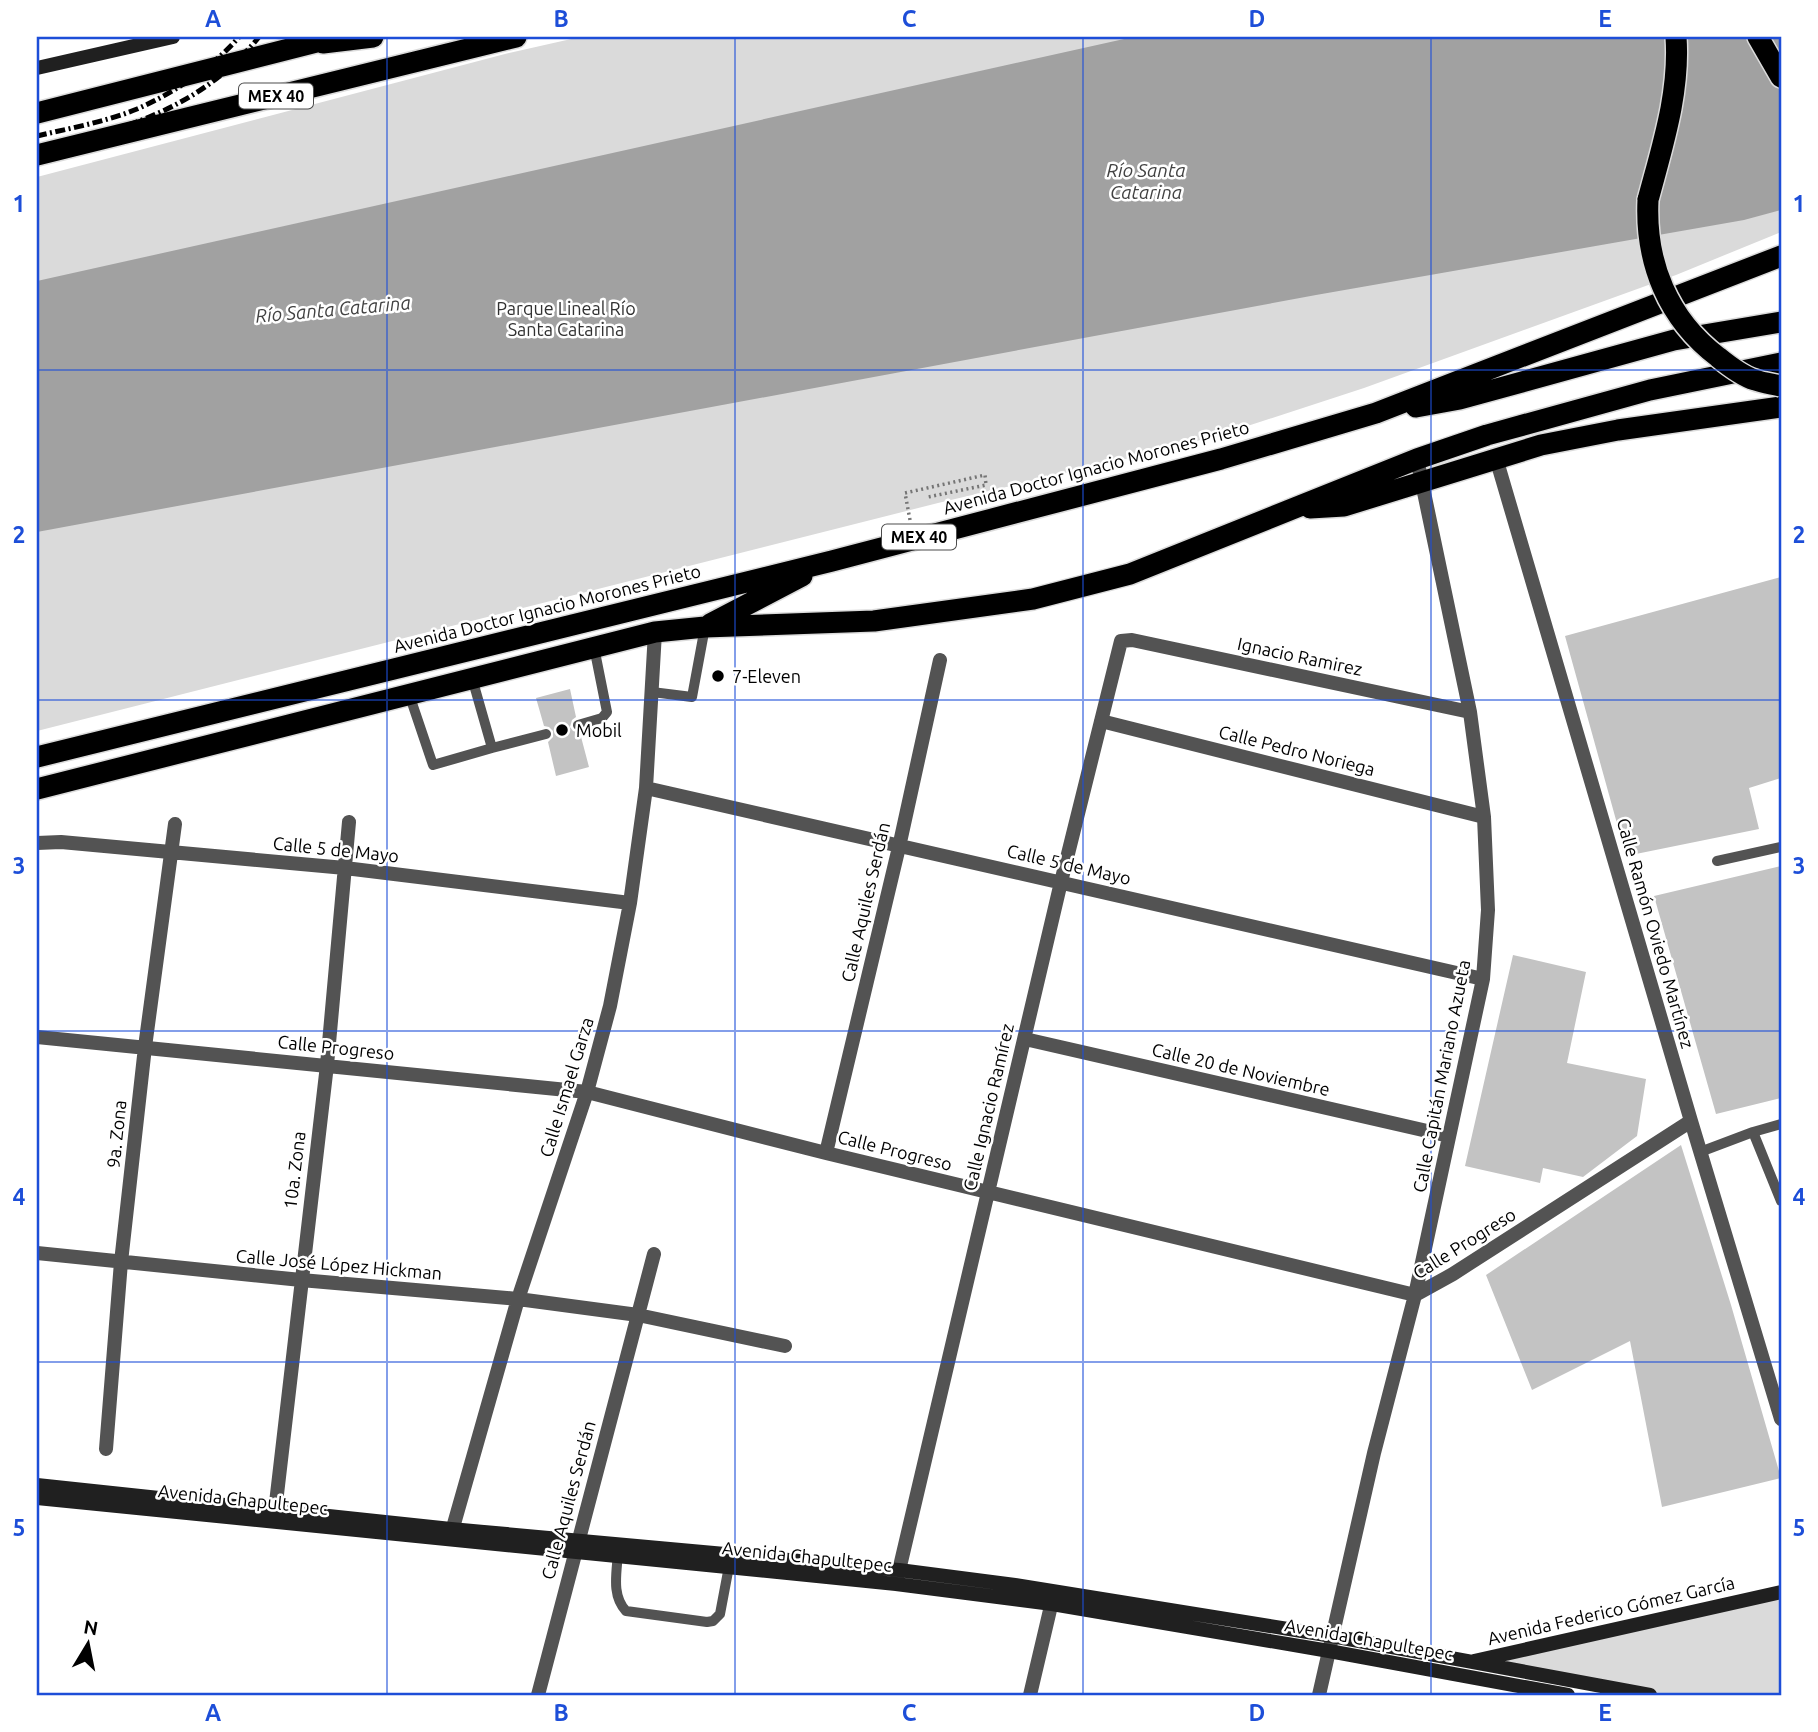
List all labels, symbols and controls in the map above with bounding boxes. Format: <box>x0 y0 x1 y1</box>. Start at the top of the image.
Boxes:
text: A <box>205 6 221 31</box>
text: B <box>553 6 569 31</box>
text: C <box>902 6 917 31</box>
text: D <box>1249 6 1265 31</box>
text: E <box>1598 6 1612 31</box>
road number: MEX 40 <box>239 83 313 108</box>
water label: Río Santa Catarina <box>1106 159 1186 203</box>
text: 1 <box>13 191 25 216</box>
text: 1 <box>1793 191 1805 216</box>
water label: Río Santa Catarina <box>255 291 411 327</box>
park label: Parque Lineal Río Santa Catarina <box>496 298 636 339</box>
street label: Avenida Doctor Ignacio Morones Prieto <box>941 416 1251 518</box>
text: 2 <box>13 522 25 547</box>
text: 2 <box>1793 522 1805 547</box>
road number: MEX 40 <box>882 524 956 550</box>
street label: Avenida Doctor Ignacio Morones Prieto <box>391 560 703 656</box>
street label: Ignacio Ramirez <box>1236 633 1364 679</box>
place label: 7-Eleven <box>732 666 801 686</box>
marker: 7-Eleven <box>710 668 726 684</box>
place label: Mobil <box>576 720 622 740</box>
street label: Calle Pedro Noriega <box>1217 721 1377 779</box>
marker: Mobil <box>554 722 570 738</box>
street label: Calle Ramón Oviedo Martínez <box>1614 816 1698 1050</box>
street label: Calle Aquiles Serdán <box>837 820 893 984</box>
street label: Calle 5 de Mayo <box>272 832 400 866</box>
street label: Calle 5 de Mayo <box>1005 840 1133 888</box>
text: 3 <box>13 853 25 878</box>
text: 3 <box>1793 853 1805 878</box>
street label: Calle Capitán Mariano Azueta <box>1409 958 1473 1194</box>
street label: Calle Ismael Garza <box>535 1015 597 1159</box>
street label: Calle Ignacio Ramírez <box>959 1021 1017 1193</box>
street label: Calle Progreso <box>277 1031 395 1063</box>
street label: Calle 20 de Noviembre <box>1150 1039 1332 1099</box>
street label: 9a. Zona <box>102 1099 130 1169</box>
street label: Calle Progreso <box>836 1126 954 1174</box>
street label: 10a. Zona <box>279 1130 309 1210</box>
text: 4 <box>13 1184 26 1209</box>
text: 4 <box>1793 1184 1806 1209</box>
street label: Calle Progreso <box>1409 1203 1519 1283</box>
street label: Calle José López Hickman <box>235 1245 443 1283</box>
street label: Calle Aquiles Serdán <box>537 1418 599 1582</box>
street label: Avenida Chapultepec <box>157 1480 329 1518</box>
text: 5 <box>13 1515 25 1540</box>
text: 5 <box>1793 1515 1805 1540</box>
street label: Avenida Chapultepec <box>721 1537 893 1575</box>
street label: Avenida Federico Gómez García <box>1485 1572 1737 1648</box>
north arrow <box>52 1610 122 1680</box>
street label: Avenida Chapultepec <box>1283 1614 1455 1664</box>
text: N <box>82 1615 100 1639</box>
text: A <box>205 1700 221 1725</box>
text: B <box>553 1700 569 1725</box>
text: C <box>902 1700 917 1725</box>
text: D <box>1249 1700 1265 1725</box>
text: E <box>1598 1700 1612 1725</box>

